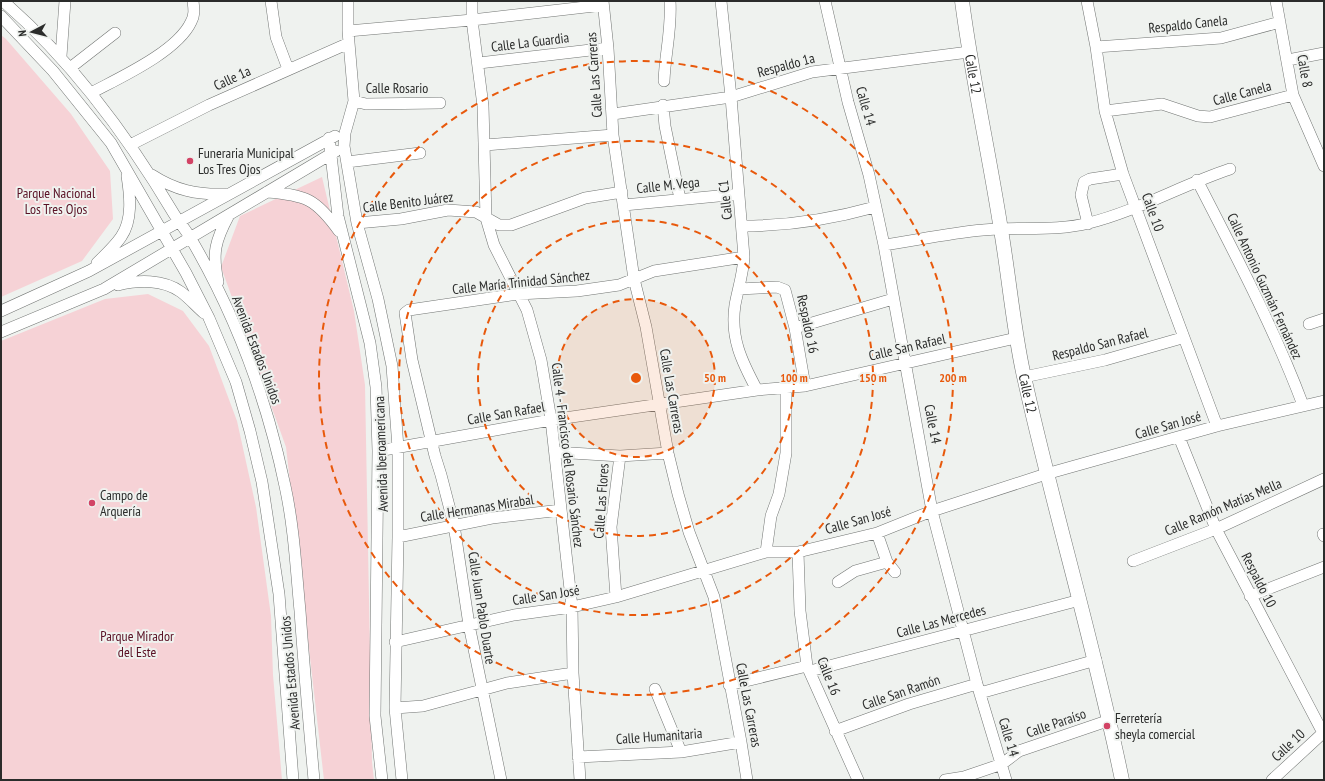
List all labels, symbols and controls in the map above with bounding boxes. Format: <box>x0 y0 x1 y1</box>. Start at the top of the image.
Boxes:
street label: Respaldo Canela <box>1148 11 1228 37</box>
north arrow <box>12 12 52 52</box>
street label: Calle La Guardia <box>490 28 570 56</box>
text: N <box>15 29 29 37</box>
street label: Calle Las Carreras <box>582 31 606 118</box>
street label: Respaldo 1a <box>755 49 817 81</box>
street label: Calle 12 <box>961 53 986 95</box>
street label: Calle 8 <box>1293 53 1317 89</box>
street label: Calle 1a <box>211 62 253 94</box>
street label: Calle Canela <box>1211 77 1273 109</box>
street label: Calle Rosario <box>366 79 428 97</box>
street label: Calle 14 <box>852 84 880 128</box>
place label: Funeraria Municipal Los Tres Ojos <box>198 144 295 178</box>
marker: Funeraria Municipal Los Tres Ojos <box>185 156 195 166</box>
street label: Calle M. Vega <box>636 173 700 197</box>
street label: Calle C1 <box>714 179 736 221</box>
park label: Parque Nacional Los Tres Ojos <box>17 184 96 218</box>
street label: Calle Benito Juárez <box>362 188 454 216</box>
street label: Calle 10 <box>1138 190 1168 234</box>
street label: Calle Antonio Guzmán Fernández <box>1223 210 1307 362</box>
street label: Calle María Trinidad Sánchez <box>451 266 591 298</box>
street label: Avenida Estados Unidos <box>228 293 286 407</box>
street label: Respaldo 16 <box>793 293 823 355</box>
street label: Respaldo San Rafael <box>1050 323 1150 365</box>
street label: Calle San Rafael <box>867 329 948 365</box>
street label: Calle Las Carreras <box>656 347 688 435</box>
street label: Calle 4 - Francisco del Rosario Sánchez <box>548 361 588 549</box>
text: 50 m <box>704 370 726 385</box>
text: 100 m <box>780 370 808 385</box>
text: 150 m <box>859 370 887 385</box>
text: 200 m <box>939 370 967 385</box>
centre of rings <box>629 371 643 385</box>
street label: Calle 12 <box>1015 372 1041 415</box>
street label: Avenida Iberoamericana <box>370 396 392 512</box>
street label: Calle San Rafael <box>466 397 547 429</box>
street label: Calle 14 <box>920 403 946 446</box>
street label: Calle San José <box>1133 407 1203 443</box>
street label: Calle Las Flores <box>589 462 613 539</box>
street label: Calle Ramón Matías Mella <box>1162 474 1284 540</box>
place label: Campo de Arquería <box>100 486 148 520</box>
street label: Calle Hermanas Mirabal <box>419 490 536 526</box>
marker: Campo de Arquería <box>87 498 97 508</box>
street label: Calle San José <box>823 502 893 538</box>
street label: Respaldo 10 <box>1238 549 1280 611</box>
street label: Calle Juan Pablo Duarte <box>464 550 500 666</box>
street label: Calle San José <box>511 581 581 609</box>
street label: Calle Las Mercedes <box>894 600 988 642</box>
street label: Avenida Estados Unidos <box>276 615 304 731</box>
park label: Parque Mirador del Este <box>100 627 174 661</box>
street label: Calle 16 <box>813 654 845 698</box>
street label: Calle Las Carreras <box>732 661 766 749</box>
street label: Calle San Ramón <box>860 670 942 714</box>
street label: Calle Paraíso <box>1024 704 1088 742</box>
place label: Ferretería sheyla comercial <box>1115 709 1196 743</box>
street label: Calle 14 <box>995 715 1024 759</box>
marker: Ferretería sheyla comercial <box>1102 721 1112 731</box>
street label: Calle Humanitaria <box>615 724 703 748</box>
street label: Calle 10 <box>1267 725 1309 765</box>

